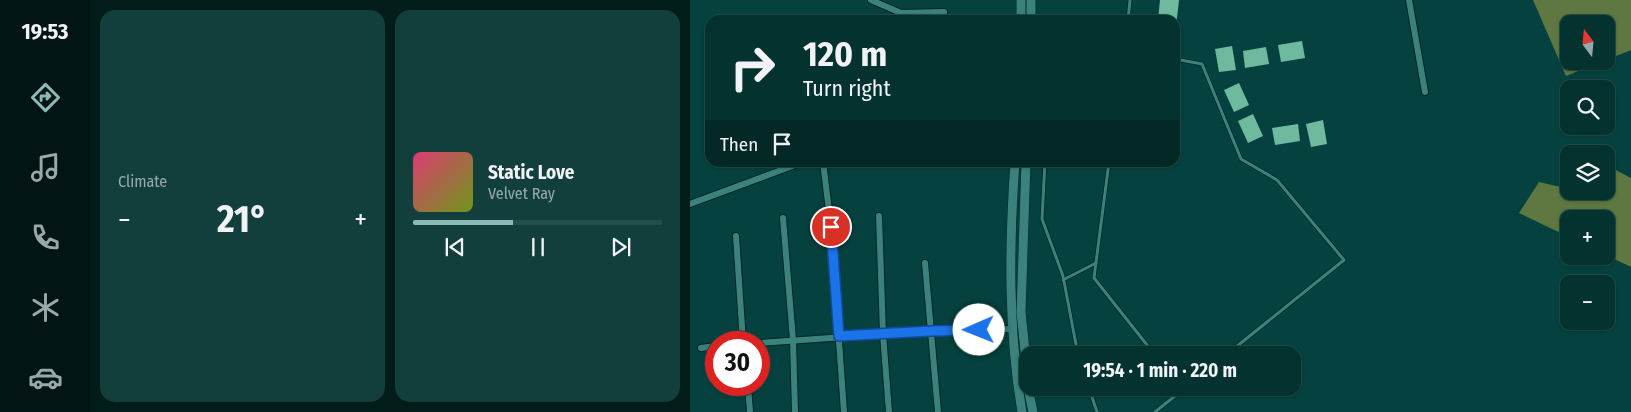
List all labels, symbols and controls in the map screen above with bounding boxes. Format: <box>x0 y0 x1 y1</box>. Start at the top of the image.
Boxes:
north arrow <box>1560 15 1615 70</box>
map controls <box>1560 15 1615 330</box>
text: 19:53 <box>22 18 68 45</box>
text: 120 m <box>803 33 887 75</box>
icon: right <box>720 35 785 100</box>
text: Turn right <box>803 75 891 102</box>
icon: directions <box>28 80 63 115</box>
button: search <box>1560 80 1615 135</box>
icon: arrive <box>768 130 796 158</box>
text: Then <box>720 133 758 156</box>
button: layers <box>1560 145 1615 200</box>
icon: music <box>28 150 63 185</box>
text: Static Love <box>488 161 575 184</box>
text: Climate <box>118 172 167 191</box>
text: Velvet Ray <box>488 184 555 203</box>
text: 21° <box>217 196 268 242</box>
text: − <box>118 203 131 236</box>
text: + <box>354 203 367 236</box>
pin <box>810 206 852 248</box>
button: + <box>1560 210 1615 265</box>
icon: arrive <box>817 213 845 241</box>
icon: phone <box>28 220 63 255</box>
icon: previous <box>441 233 469 261</box>
icon: pause <box>524 233 552 261</box>
icon: next <box>607 233 635 261</box>
button: − <box>1560 275 1615 330</box>
icon: climate <box>28 290 63 325</box>
position arrow <box>952 303 1004 355</box>
speed limit sign: 30 <box>705 331 770 396</box>
text: 19:54 · 1 min · 220 m <box>1083 359 1237 382</box>
icon: car <box>28 360 63 395</box>

